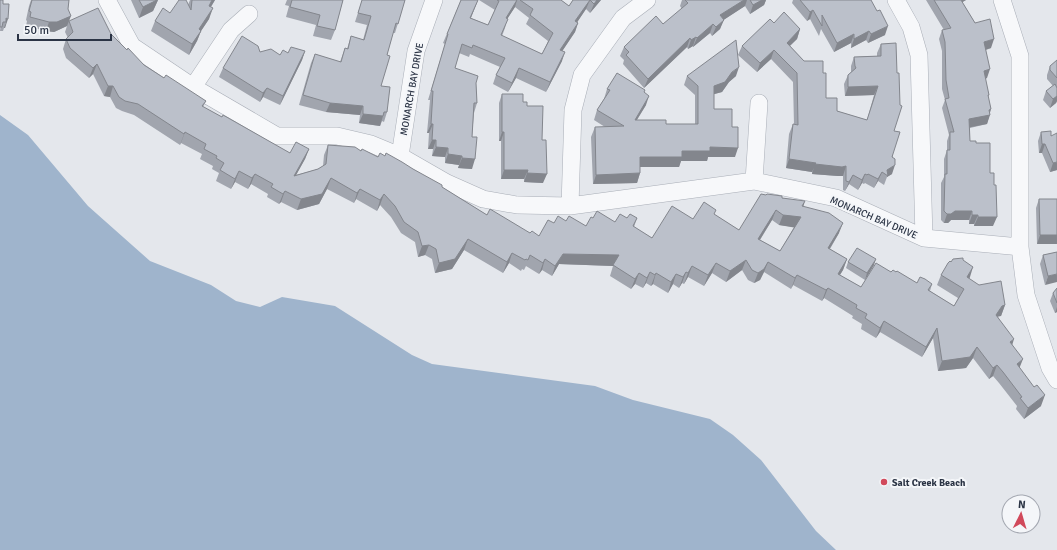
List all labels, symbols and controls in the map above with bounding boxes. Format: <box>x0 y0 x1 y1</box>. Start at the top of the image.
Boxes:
scale bar <box>18 16 111 42</box>
text: 50 m <box>24 23 49 38</box>
street label: MONARCH BAY DRIVE <box>398 41 426 137</box>
street label: MONARCH BAY DRIVE <box>828 194 920 242</box>
marker: Salt Creek Beach <box>879 477 889 487</box>
place label: Salt Creek Beach <box>892 477 966 489</box>
north arrow <box>1001 494 1041 534</box>
text: N <box>1017 498 1026 511</box>

